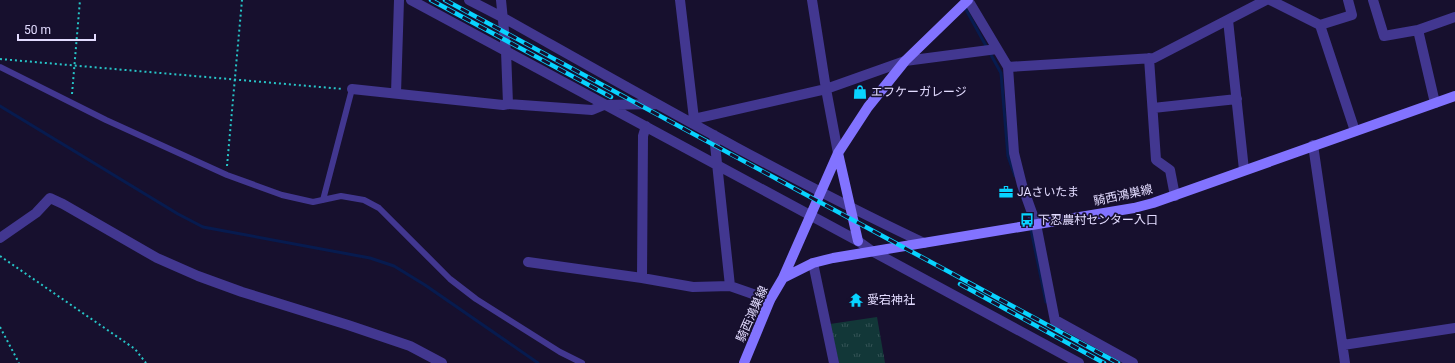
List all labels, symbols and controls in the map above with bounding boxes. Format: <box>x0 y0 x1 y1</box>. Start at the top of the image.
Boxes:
scale bar <box>18 16 95 42</box>
text: 50 m <box>24 23 51 37</box>
shop icon: エフケーガレージ <box>852 84 868 100</box>
place label: エフケーガレージ <box>871 85 967 99</box>
street label: 騎西鴻巣線 <box>1092 182 1154 208</box>
office icon: JAさいたま <box>998 184 1014 200</box>
place label: JAさいたま <box>1017 185 1079 199</box>
bus stop icon: 下忍農村センター入口 <box>1019 212 1035 228</box>
place label: 下忍農村センター入口 <box>1038 213 1158 227</box>
street label: 騎西鴻巣線 <box>733 284 771 344</box>
temple icon: 愛宕神社 <box>848 292 864 308</box>
place label: 愛宕神社 <box>867 293 915 307</box>

